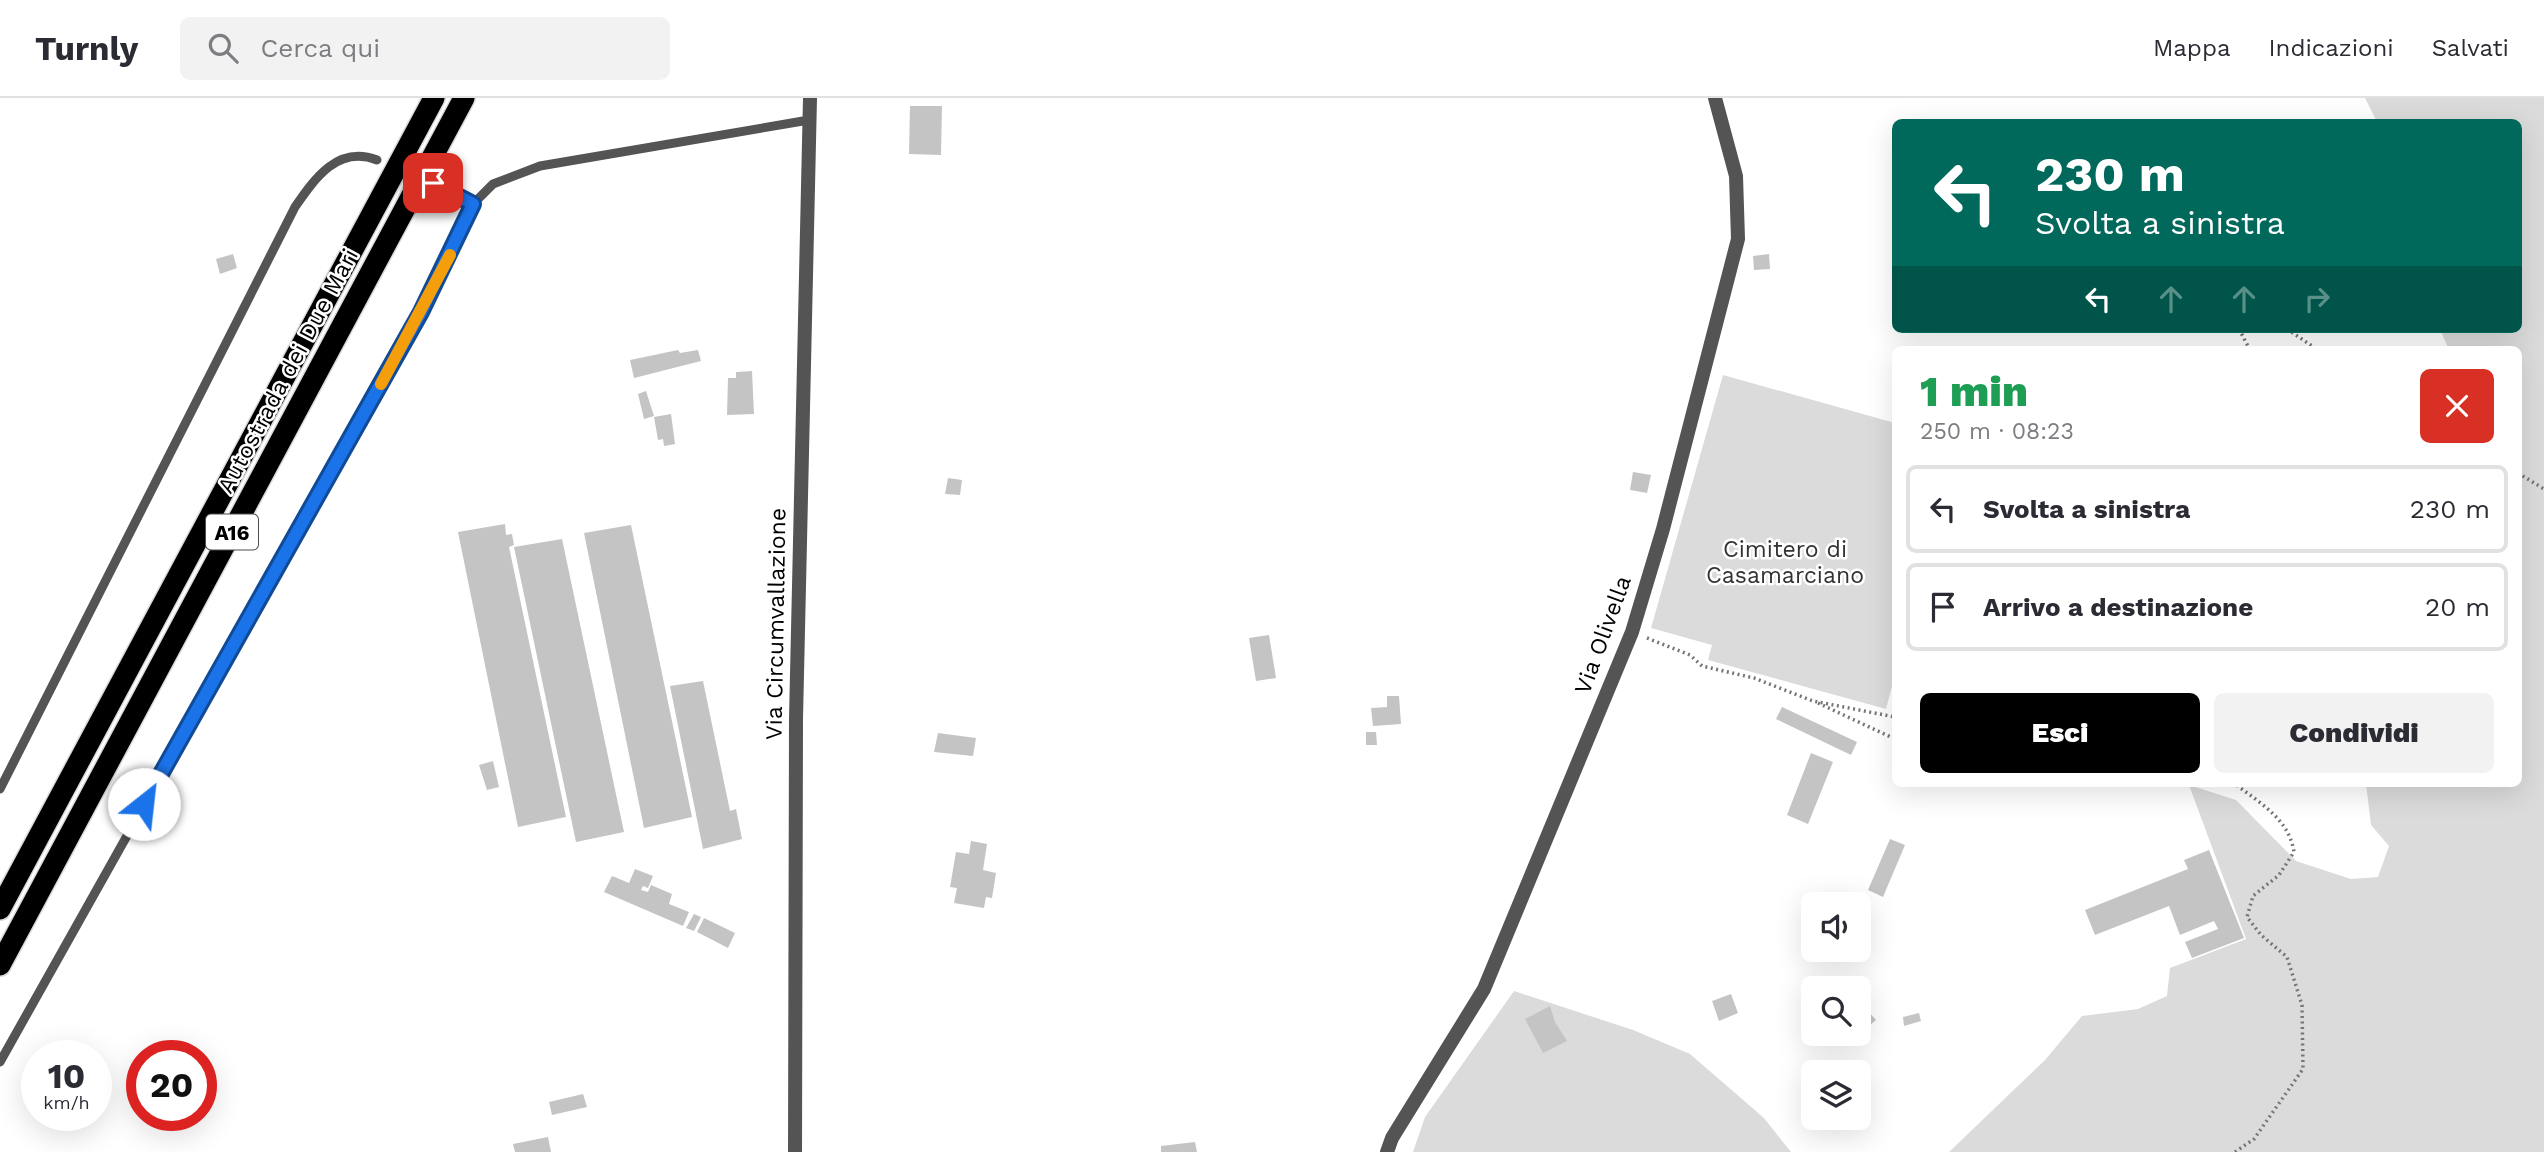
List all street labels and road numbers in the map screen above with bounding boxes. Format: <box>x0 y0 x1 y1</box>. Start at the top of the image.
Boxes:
street label: Autostrada dei Due Mari <box>212 244 364 498</box>
street label: Via Circumvallazione <box>760 508 792 740</box>
road number: A16 <box>206 514 258 550</box>
street label: Via Olivella <box>1569 572 1637 698</box>

